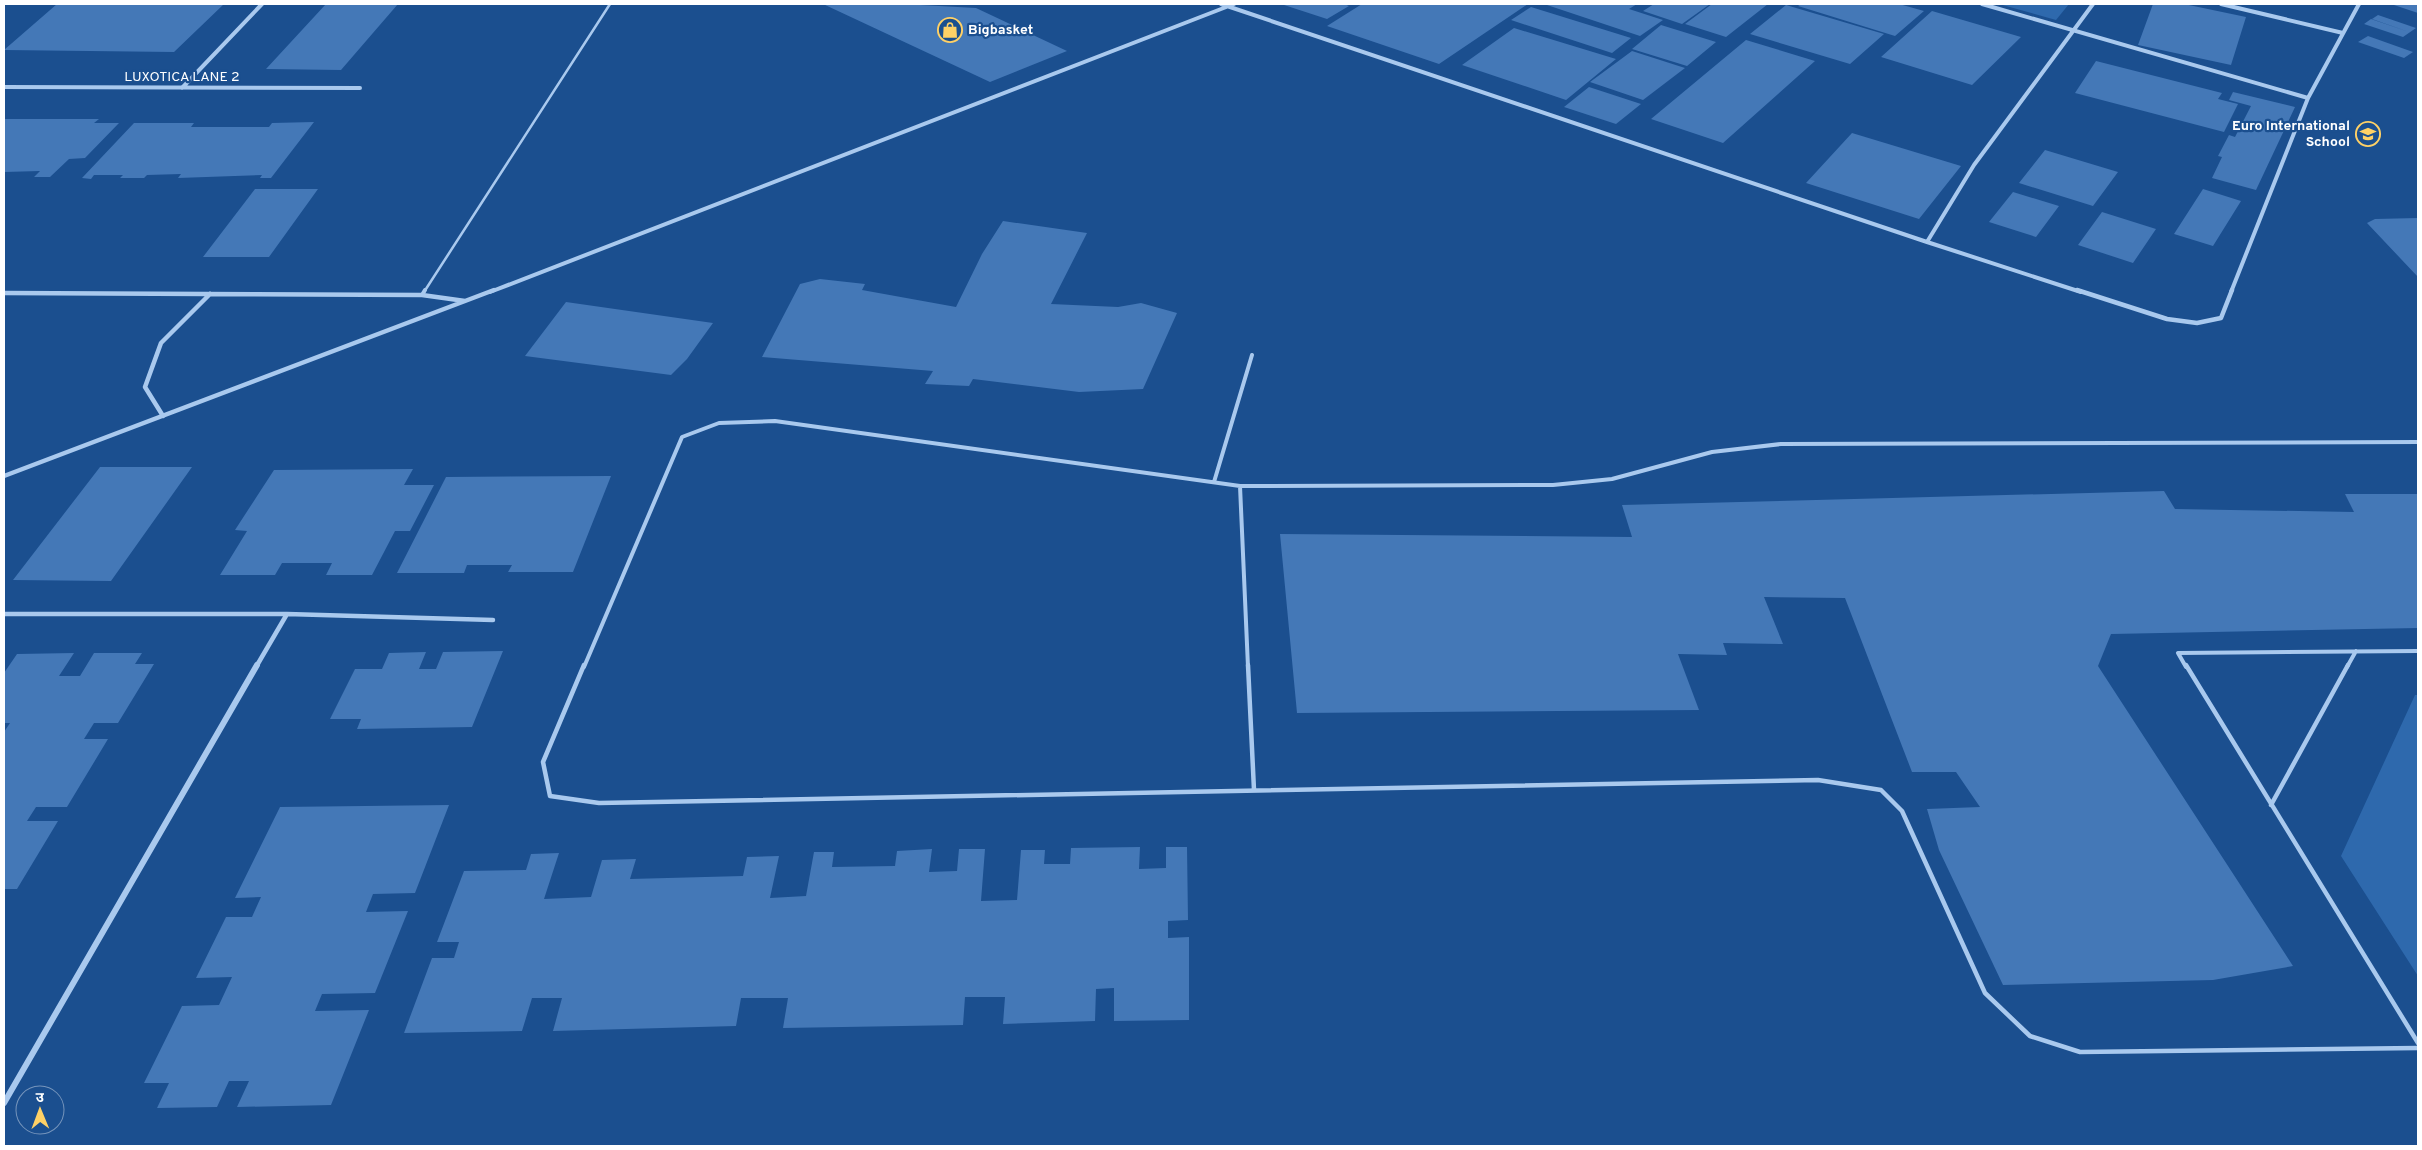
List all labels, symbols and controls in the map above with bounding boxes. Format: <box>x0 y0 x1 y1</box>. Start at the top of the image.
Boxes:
shop icon: Bigbasket <box>937 17 963 43</box>
place label: Bigbasket <box>968 22 1033 39</box>
street label: LUXOTICA LANE 2 <box>124 69 240 86</box>
place label: Euro International School <box>2232 118 2350 151</box>
school or university icon: Euro International School <box>2355 121 2381 147</box>
north arrow <box>15 1085 65 1135</box>
text: उ <box>36 1090 45 1107</box>

